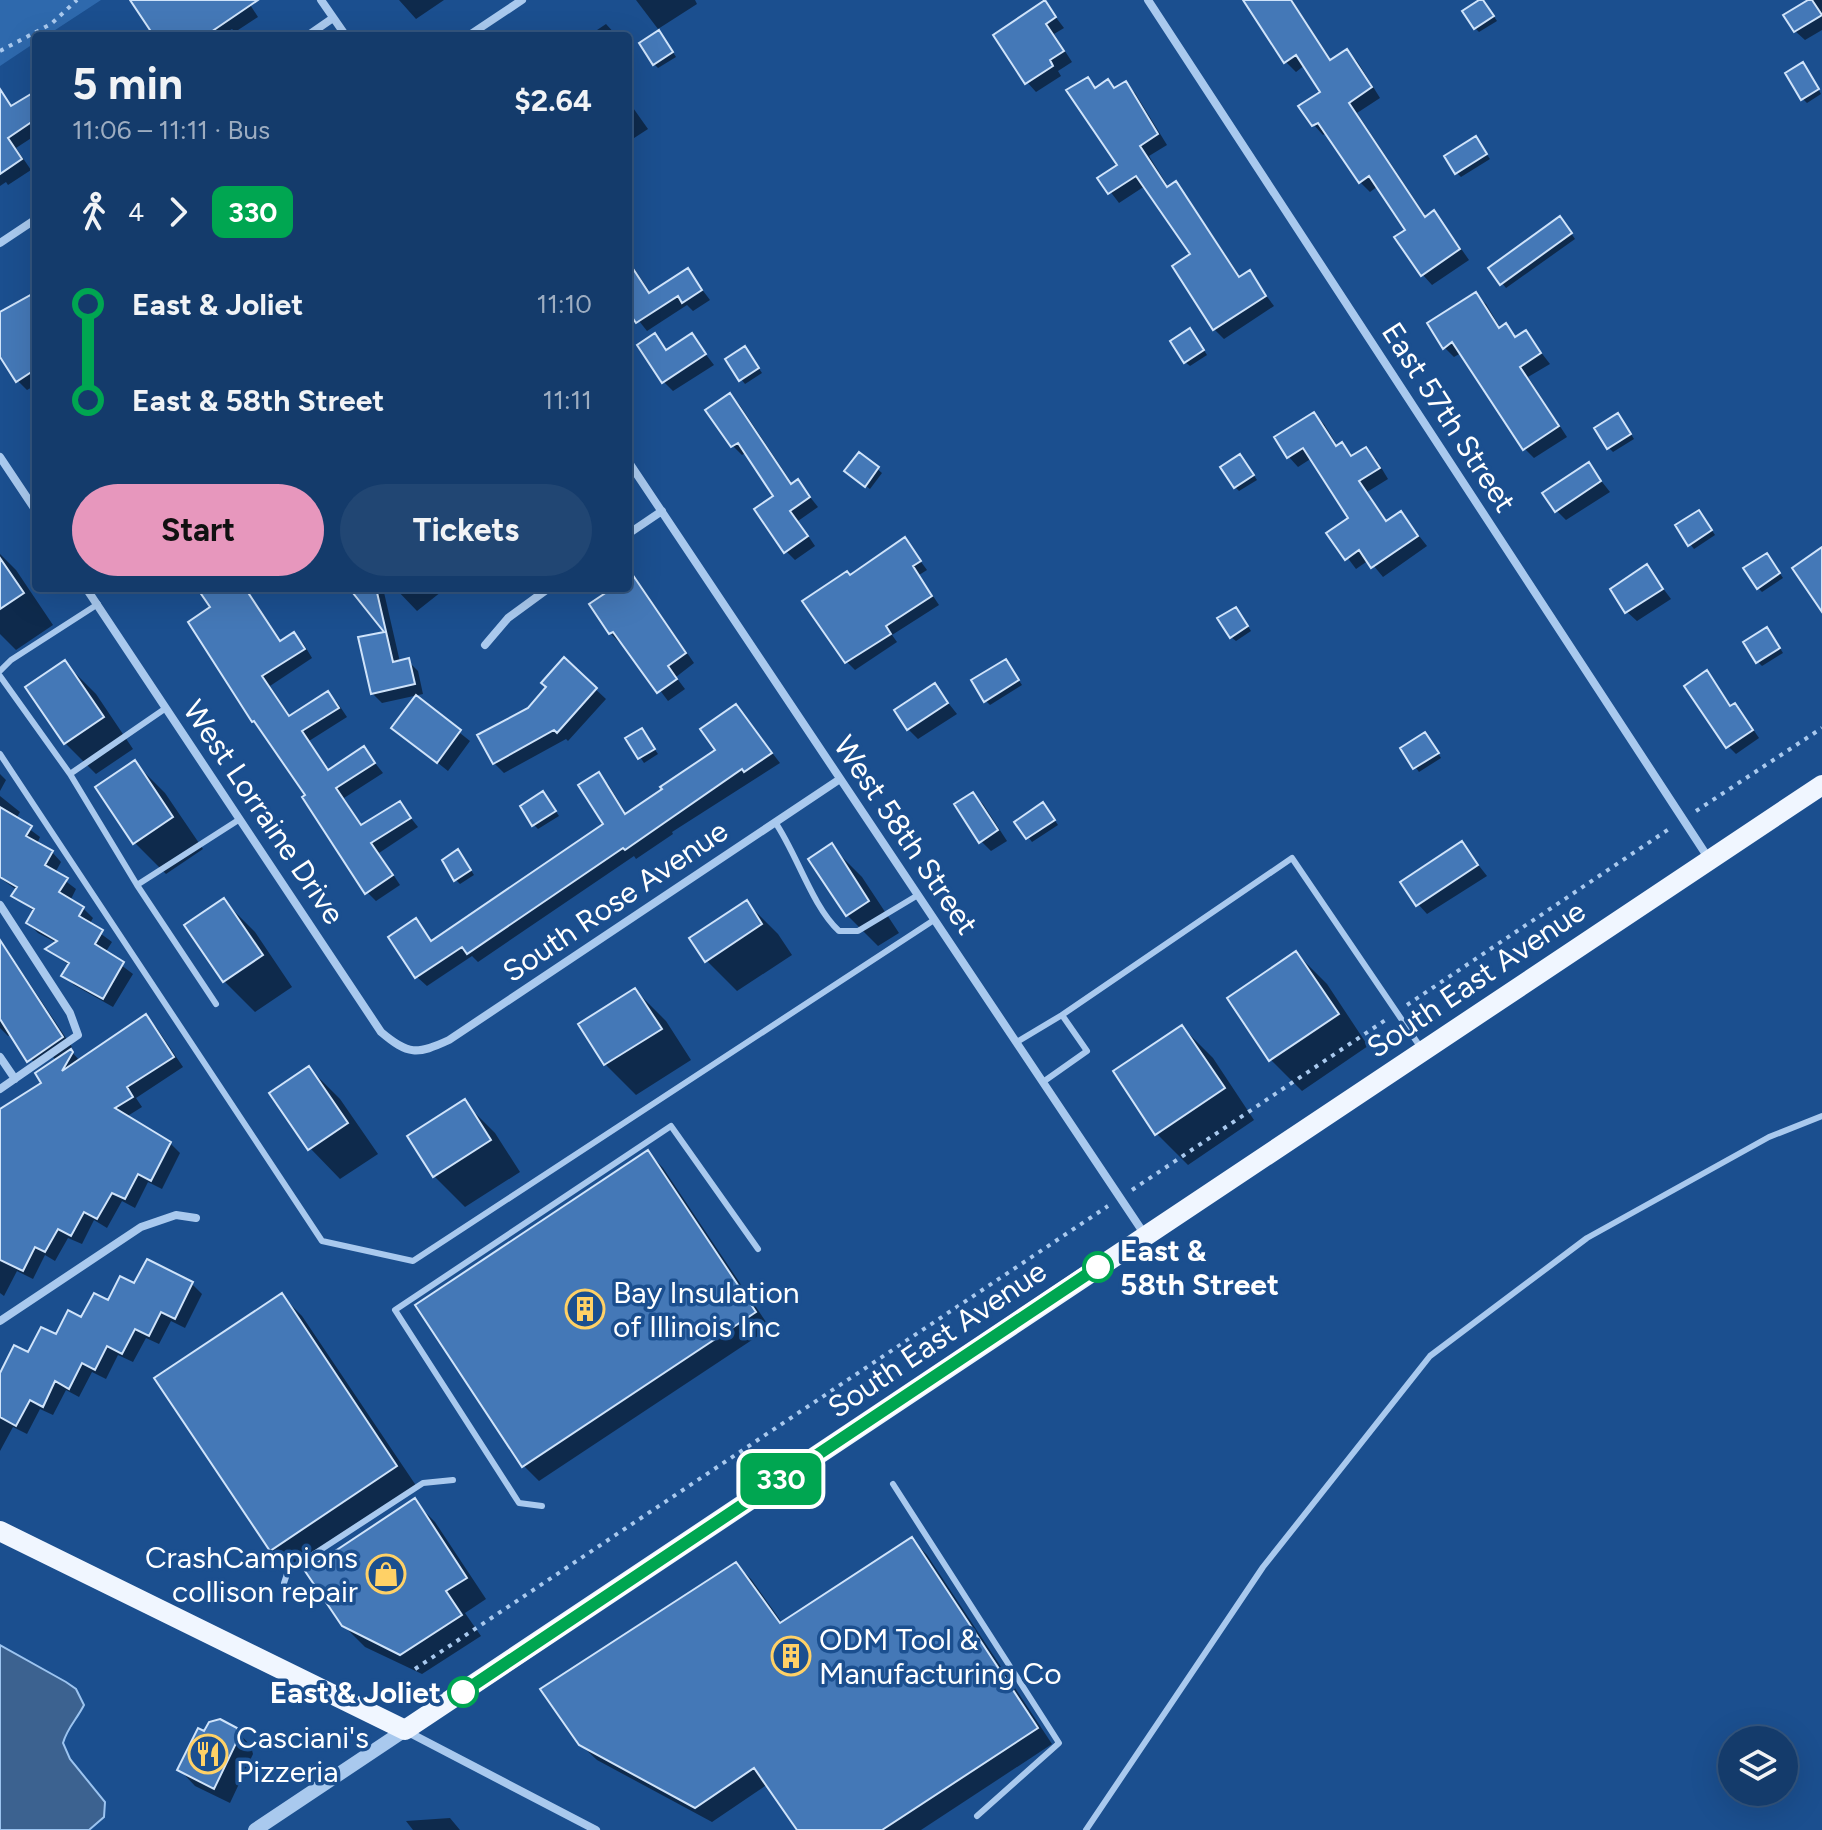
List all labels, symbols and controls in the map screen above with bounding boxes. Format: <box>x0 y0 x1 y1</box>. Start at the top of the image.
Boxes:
text: 5 min <box>72 57 183 110</box>
text: $2.64 <box>514 82 592 119</box>
text: 11:06 – 11:11 · Bus <box>72 114 270 146</box>
icon: walk <box>72 190 116 234</box>
icon: forward <box>156 190 200 234</box>
text: 330 <box>228 195 277 229</box>
text: 4 <box>128 196 144 228</box>
text: East & Joliet <box>132 286 303 323</box>
text: 11:10 <box>537 288 592 320</box>
street label: East 57th Street <box>1374 315 1524 519</box>
text: East & 58th Street <box>132 382 384 419</box>
text: 11:11 <box>542 384 592 416</box>
button: Start <box>72 484 324 576</box>
button: Tickets <box>340 484 592 576</box>
street label: West Lorraine Drive <box>175 693 353 931</box>
street label: West 58th Street <box>826 729 986 941</box>
street label: South Rose Avenue <box>495 812 735 990</box>
street label: South East Avenue <box>1360 892 1592 1066</box>
place label: East & 58th Street <box>1120 1232 1279 1303</box>
street label: South East Avenue <box>821 1252 1053 1426</box>
marker: East & 58th Street <box>1083 1252 1113 1282</box>
place label: Bay Insulation of Illinois Inc <box>613 1274 800 1345</box>
building icon: Bay Insulation of Illinois Inc <box>564 1288 606 1330</box>
line badge: 330 <box>735 1453 827 1505</box>
text: 330 <box>756 1462 806 1496</box>
place label: CrashCampions collison repair <box>145 1539 358 1610</box>
shop icon: CrashCampions collison repair <box>365 1553 407 1595</box>
place label: ODM Tool & Manufacturing Co <box>819 1621 1062 1692</box>
building icon: ODM Tool & Manufacturing Co <box>770 1635 812 1677</box>
place label: East & Joliet <box>270 1674 441 1711</box>
marker: East & Joliet <box>448 1677 478 1707</box>
place label: Casciani's Pizzeria <box>236 1719 369 1790</box>
map controls <box>1718 1726 1798 1806</box>
button: layers <box>1718 1726 1798 1806</box>
restaurant icon: Casciani's Pizzeria <box>187 1733 229 1775</box>

